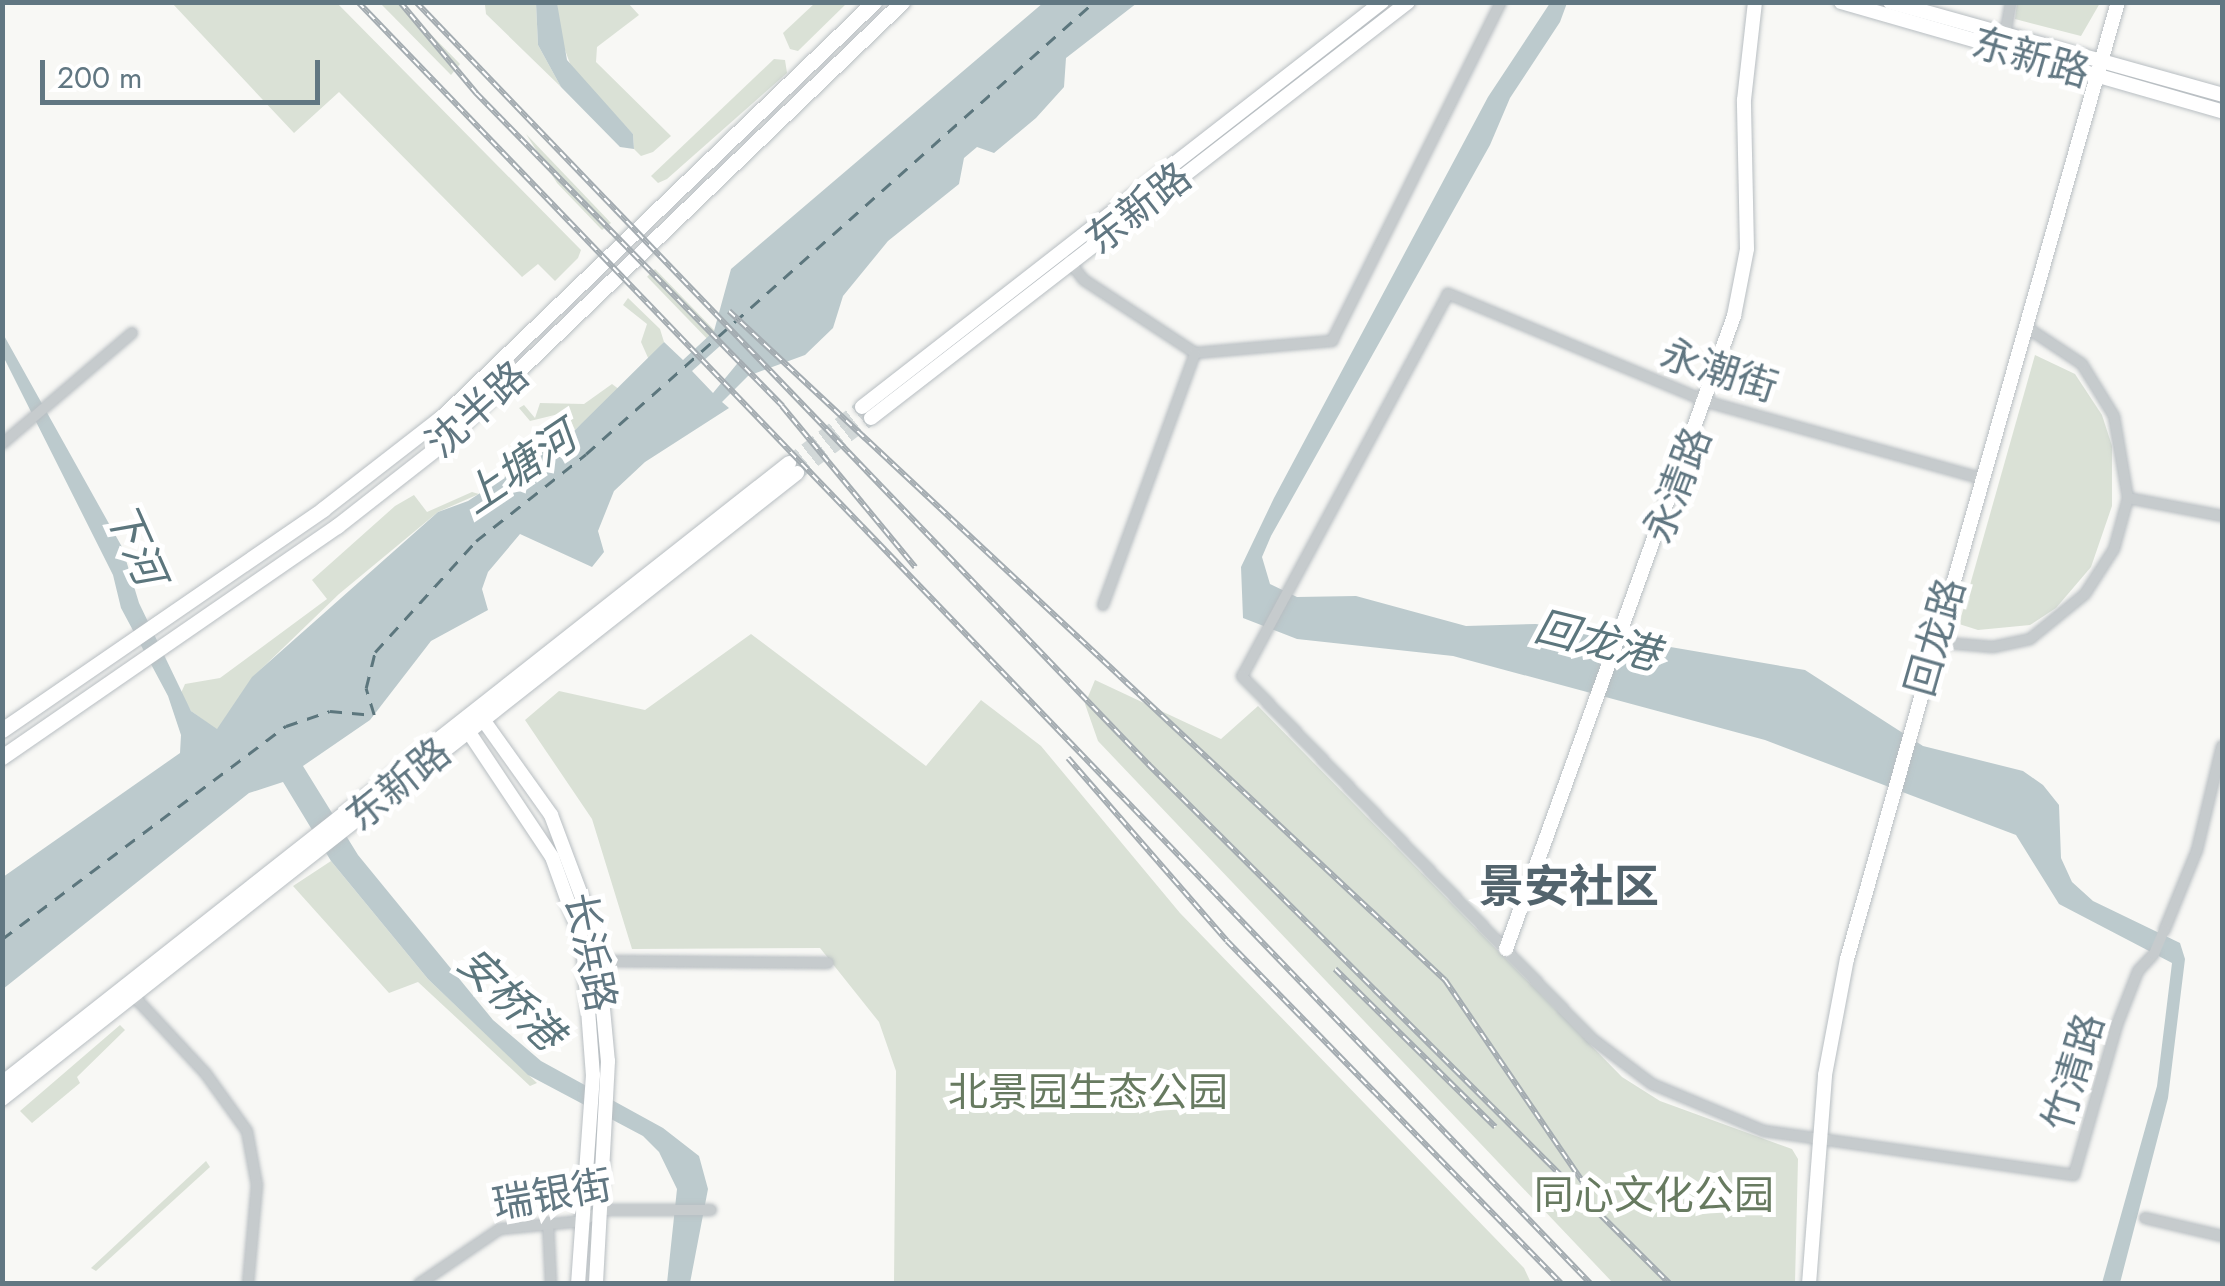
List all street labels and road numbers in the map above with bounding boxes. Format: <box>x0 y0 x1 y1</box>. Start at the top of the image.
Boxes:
street label: 东新路 <box>1967 17 2095 97</box>
street label: 东新路 <box>1076 152 1200 264</box>
street label: 永潮街 <box>1655 329 1783 411</box>
street label: 沈半路 <box>416 351 538 467</box>
street label: 永清路 <box>1633 420 1721 550</box>
street label: 回龙路 <box>1895 573 1975 701</box>
street label: 东新路 <box>336 728 460 840</box>
street label: 长浜路 <box>556 889 626 1015</box>
street label: 竹清路 <box>2033 1008 2113 1136</box>
street label: 瑞银街 <box>489 1160 615 1228</box>

